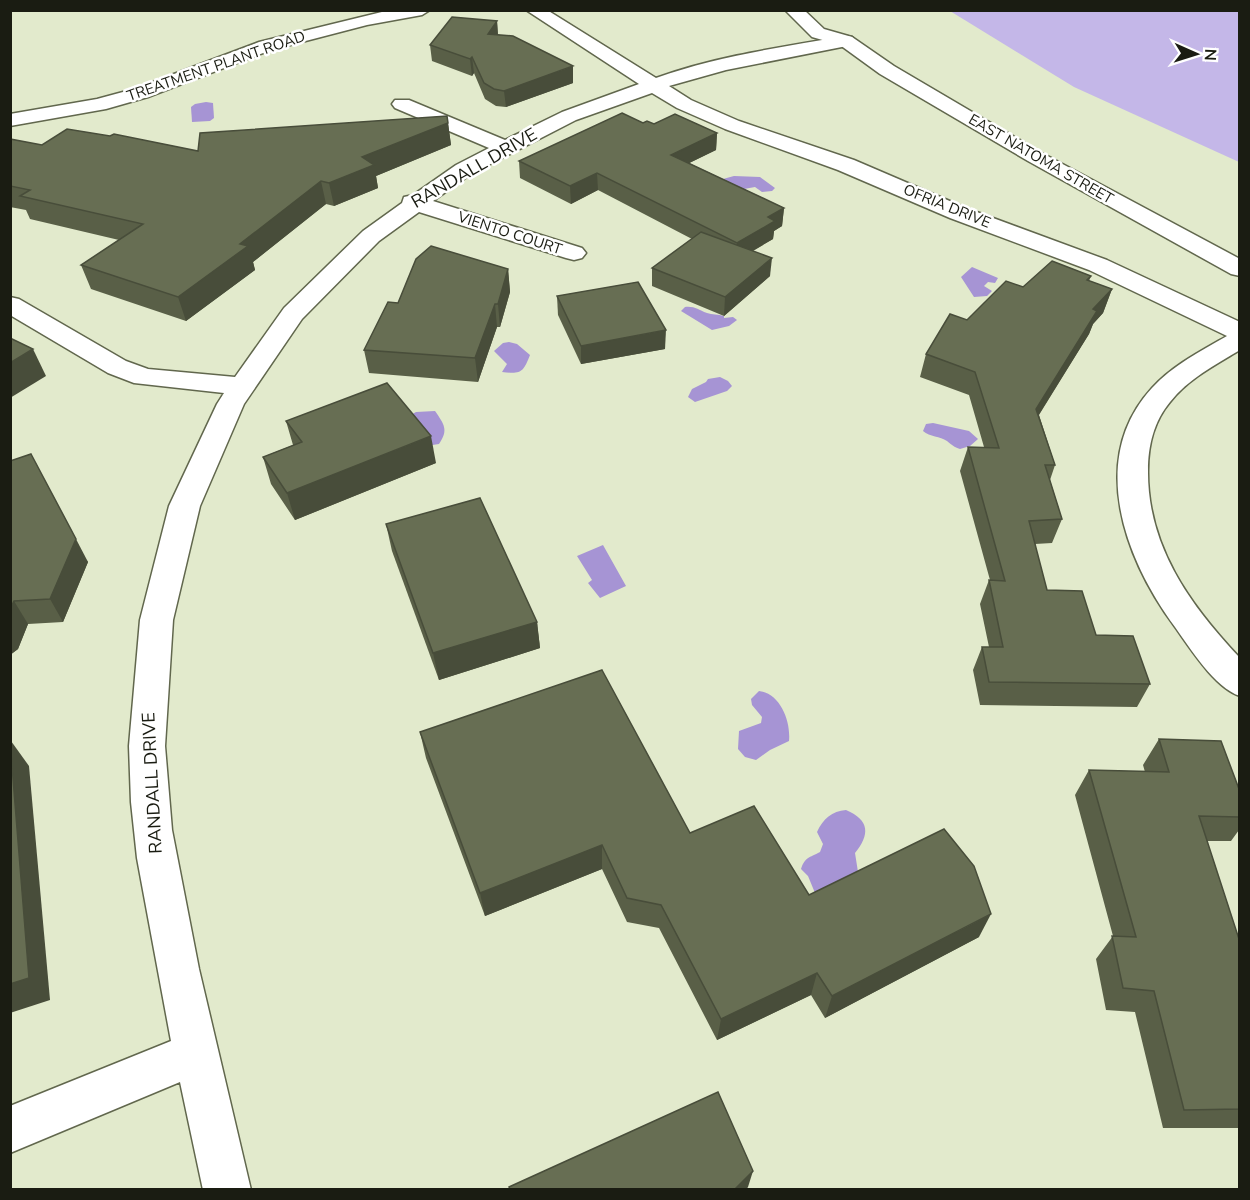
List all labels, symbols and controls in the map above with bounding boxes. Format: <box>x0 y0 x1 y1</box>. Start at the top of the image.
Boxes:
north arrow <box>1166 24 1226 84</box>
street label: TREATMENT PLANT ROAD <box>124 26 308 106</box>
text: N <box>1199 48 1221 61</box>
street label: EAST NATOMA STREET <box>965 109 1117 209</box>
street label: RANDALL DRIVE <box>407 122 541 214</box>
street label: OFRIA DRIVE <box>900 179 994 233</box>
street label: VIENTO COURT <box>454 206 565 259</box>
street label: RANDALL DRIVE <box>136 712 168 854</box>

